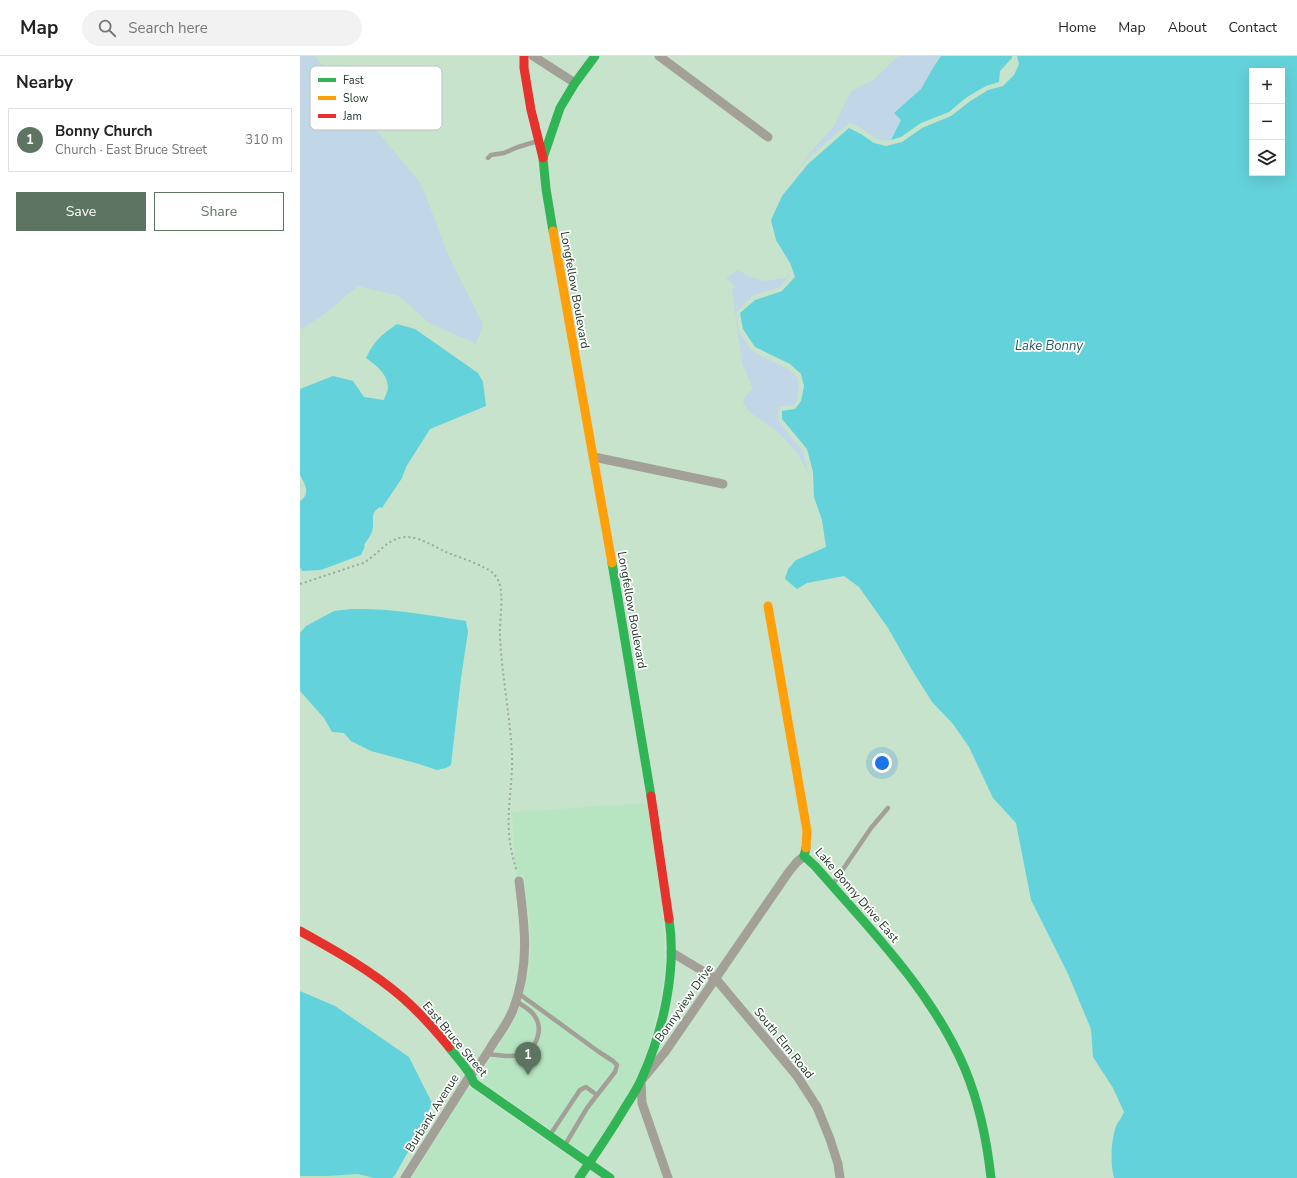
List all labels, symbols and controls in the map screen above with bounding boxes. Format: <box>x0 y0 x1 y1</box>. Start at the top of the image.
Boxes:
search box <box>82 10 362 46</box>
text: Map <box>20 15 58 41</box>
icon: search <box>96 17 118 39</box>
text: Search here <box>128 18 208 38</box>
text: Home <box>1058 18 1096 37</box>
text: Map <box>1118 18 1146 37</box>
text: About <box>1168 18 1207 37</box>
text: Contact <box>1229 18 1277 37</box>
legend <box>310 66 442 130</box>
map controls <box>1249 68 1285 176</box>
button: + <box>1249 68 1285 104</box>
text: Nearby <box>16 71 73 94</box>
text: Fast <box>343 73 364 88</box>
text: Slow <box>343 91 368 106</box>
button: − <box>1249 104 1285 140</box>
text: Jam <box>342 109 362 124</box>
text: Bonny Church <box>55 121 153 141</box>
text: 1 <box>26 131 34 149</box>
text: 310 m <box>245 131 283 149</box>
button: layers <box>1249 140 1285 176</box>
text: Church · East Bruce Street <box>55 141 207 159</box>
button: Save <box>16 192 146 231</box>
button: Share <box>154 192 284 231</box>
street label: Longfellow Boulevard <box>557 230 593 350</box>
water label: Lake Bonny <box>1015 337 1084 355</box>
street label: Longfellow Boulevard <box>614 550 650 670</box>
your location <box>872 753 892 773</box>
street label: Lake Bonny Drive East <box>811 844 903 946</box>
street label: Bonnyview Drive <box>651 961 717 1045</box>
street label: East Bruce Street <box>419 998 492 1080</box>
street label: South Elm Road <box>750 1004 818 1082</box>
pin: 1 <box>515 1042 541 1075</box>
street label: Burbank Avenue <box>402 1071 462 1155</box>

